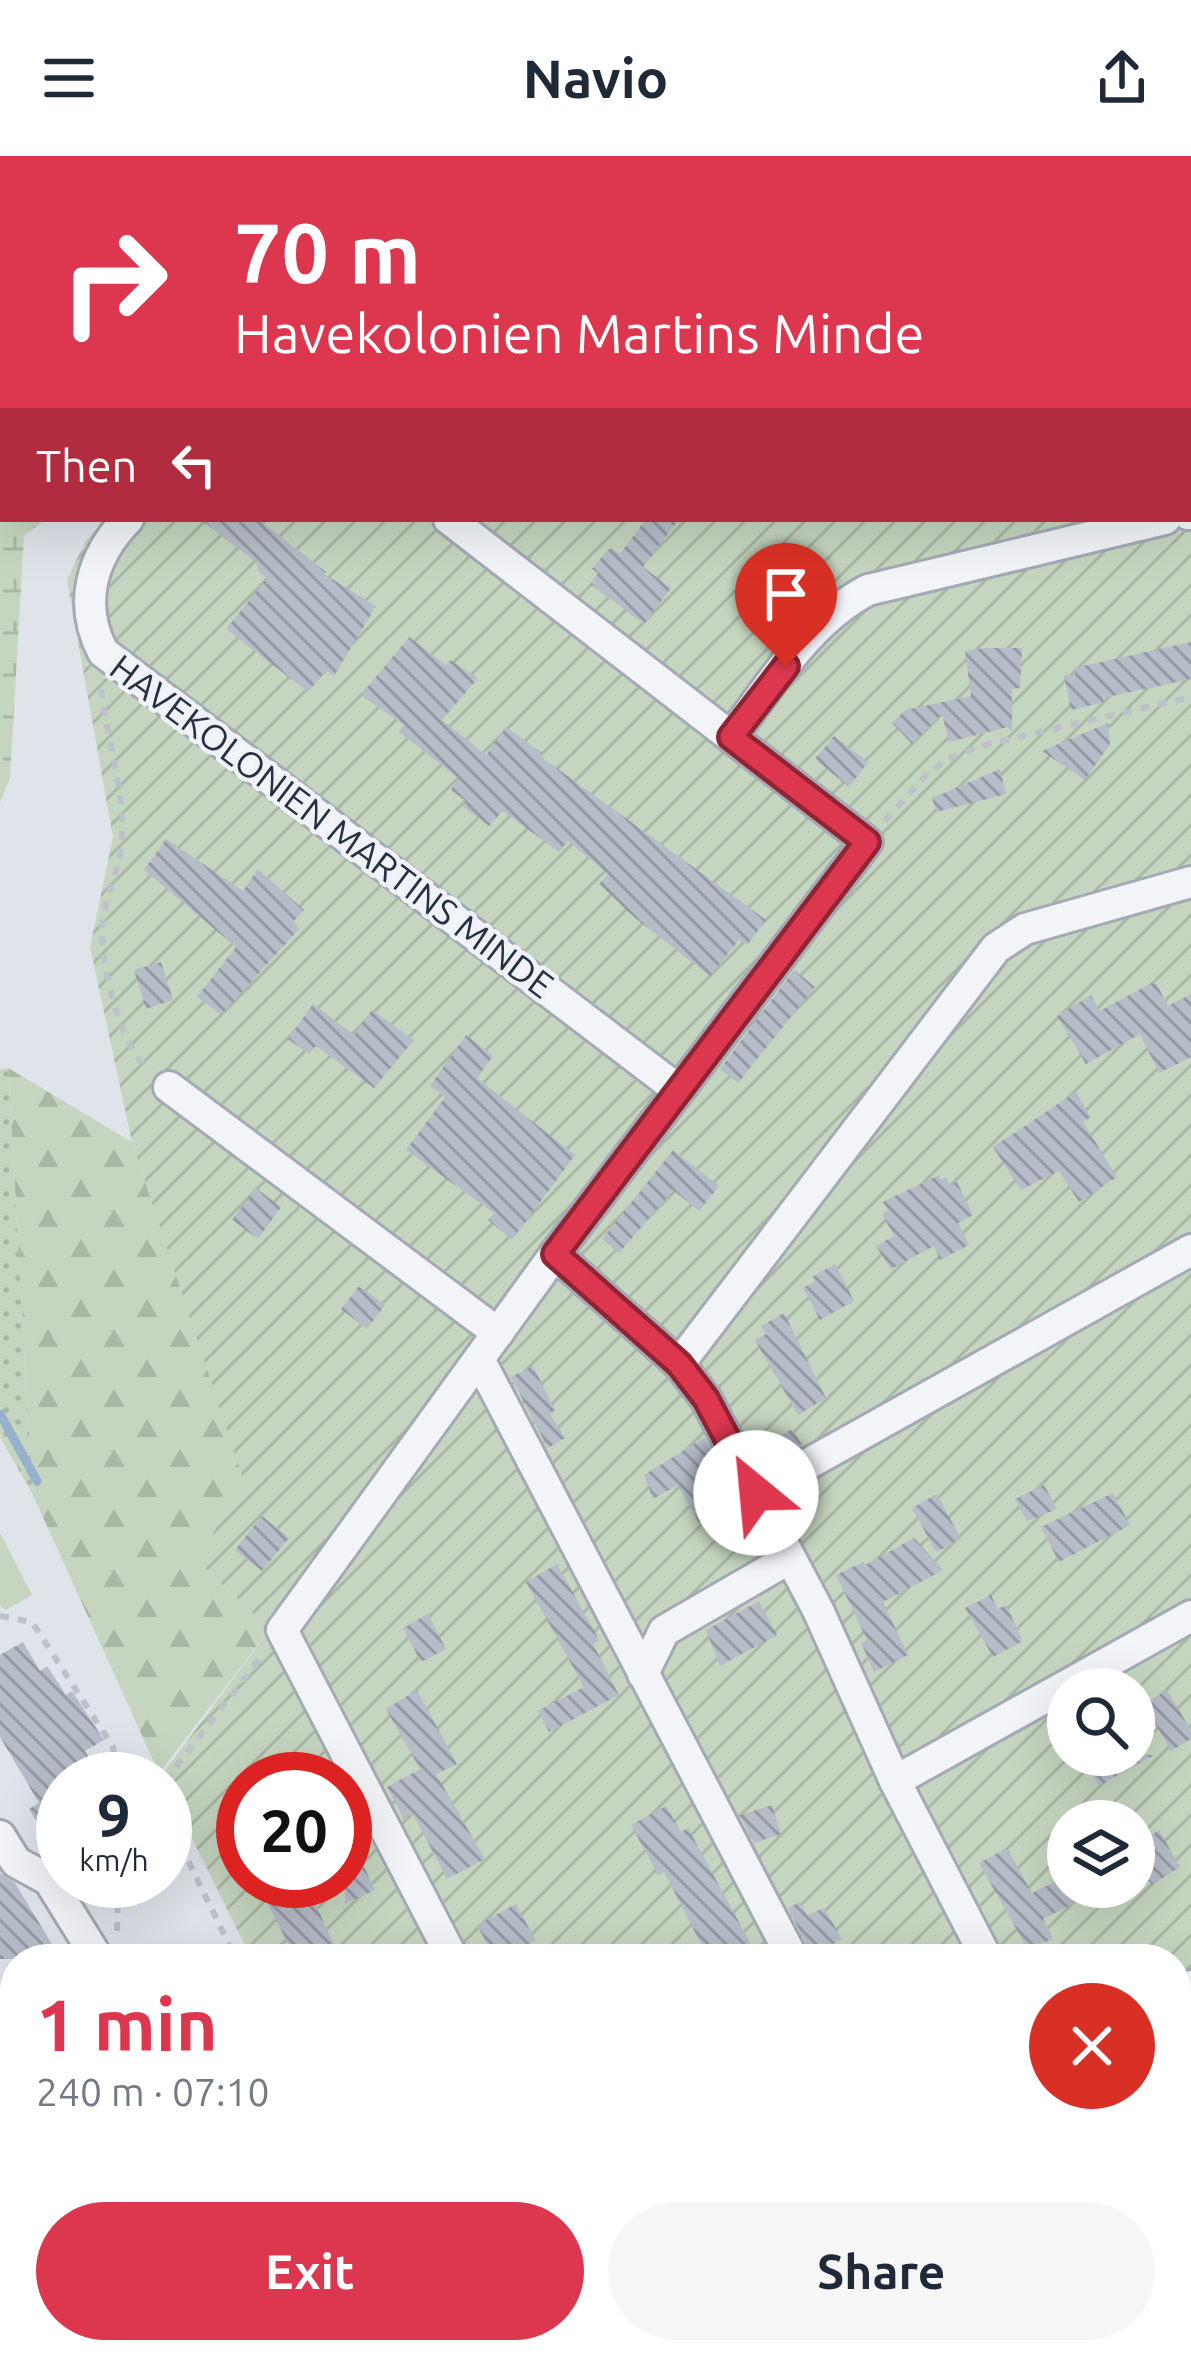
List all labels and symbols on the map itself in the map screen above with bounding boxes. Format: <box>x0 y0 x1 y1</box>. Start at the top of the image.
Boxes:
pin <box>735 543 837 666</box>
street label: HAVEKOLONIEN MARTINS MINDE <box>103 646 562 1006</box>
position arrow <box>693 1430 819 1556</box>
speed limit sign: 20 <box>216 1752 372 1908</box>

